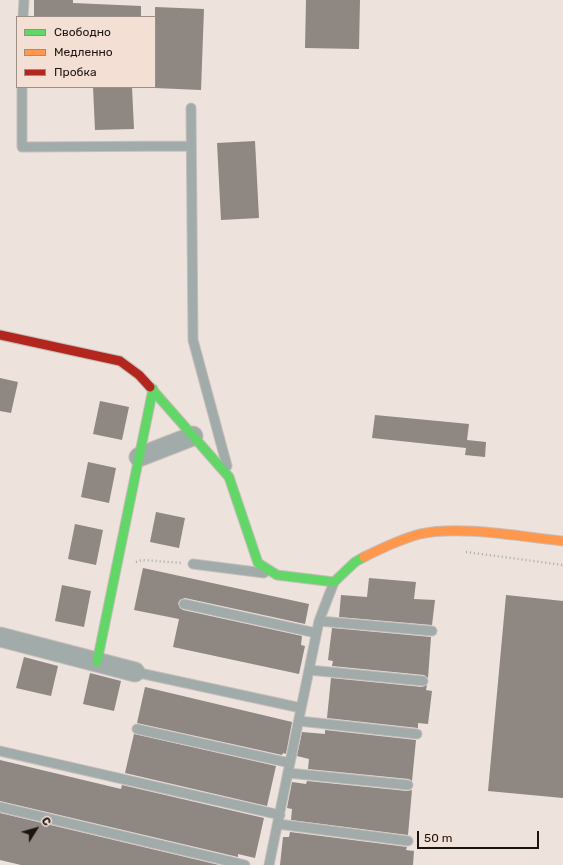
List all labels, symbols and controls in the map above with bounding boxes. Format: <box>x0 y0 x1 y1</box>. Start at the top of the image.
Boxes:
legend <box>16 16 156 88</box>
text: Свободно <box>54 25 111 39</box>
text: Медленно <box>54 45 113 59</box>
text: Пробка <box>54 65 97 79</box>
north arrow <box>16 809 56 849</box>
text: С <box>38 814 53 828</box>
scale bar <box>419 823 541 849</box>
text: 50 m <box>424 831 452 845</box>

